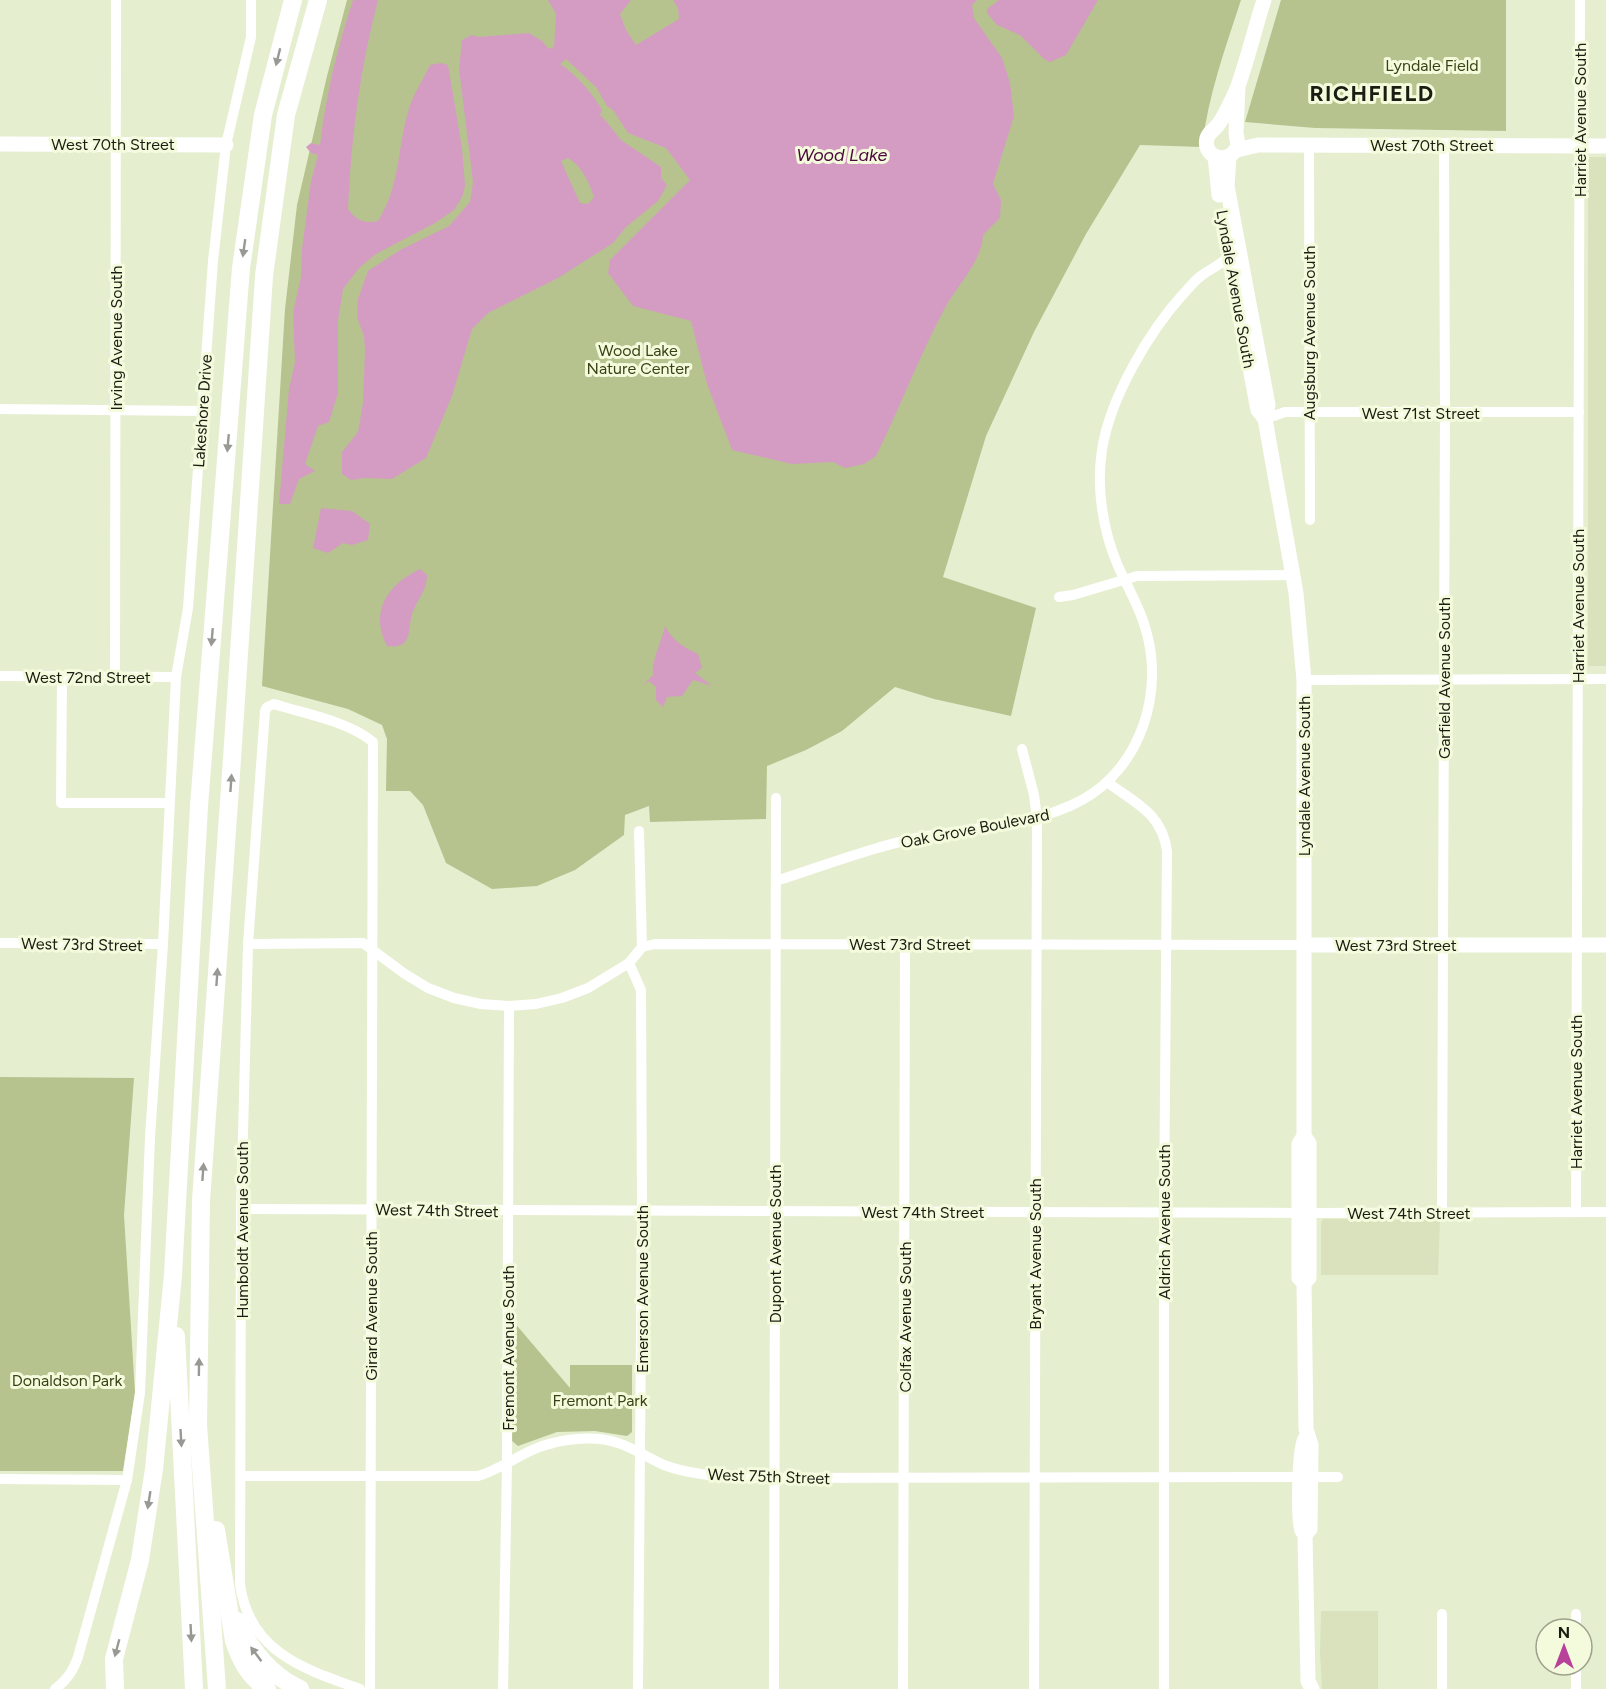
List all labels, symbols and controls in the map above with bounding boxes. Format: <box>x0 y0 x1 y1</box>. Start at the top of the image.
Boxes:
street label: Harriet Avenue South <box>1571 43 1590 197</box>
one-way arrow <box>273 48 282 66</box>
park label: Lyndale Field <box>1385 56 1479 75</box>
district label: RICHFIELD <box>1309 80 1435 107</box>
street label: West 70th Street <box>51 135 175 154</box>
street label: West 70th Street <box>1370 136 1494 155</box>
water label: Wood Lake <box>797 144 888 166</box>
street label: Lyndale Avenue South <box>1212 208 1259 370</box>
one-way arrow <box>240 239 249 258</box>
street label: Augsburg Avenue South <box>1300 246 1319 420</box>
street label: Irving Avenue South <box>107 265 126 411</box>
park label: Wood Lake Nature Center <box>587 341 690 378</box>
street label: Lakeshore Drive <box>189 353 216 468</box>
street label: West 71st Street <box>1362 404 1480 423</box>
one-way arrow <box>223 433 233 452</box>
street label: Harriet Avenue South <box>1569 529 1588 683</box>
street label: Garfield Avenue South <box>1435 597 1454 759</box>
one-way arrow <box>207 628 217 647</box>
street label: West 72nd Street <box>25 668 151 687</box>
street label: Lyndale Avenue South <box>1295 696 1314 856</box>
one-way arrow <box>226 773 235 792</box>
street label: Oak Grove Boulevard <box>899 805 1051 852</box>
street label: West 73rd Street <box>21 934 143 955</box>
street label: West 73rd Street <box>849 935 971 954</box>
street label: West 73rd Street <box>1335 936 1457 955</box>
one-way arrow <box>212 968 222 987</box>
street label: Harriet Avenue South <box>1567 1015 1586 1169</box>
street label: Humboldt Avenue South <box>233 1141 252 1319</box>
street label: Aldrich Avenue South <box>1155 1144 1174 1300</box>
one-way arrow <box>198 1162 208 1181</box>
street label: Dupont Avenue South <box>766 1165 785 1323</box>
street label: Bryant Avenue South <box>1026 1178 1045 1330</box>
street label: West 74th Street <box>375 1200 499 1221</box>
street label: West 74th Street <box>861 1203 985 1222</box>
street label: West 74th Street <box>1347 1204 1471 1223</box>
street label: Emerson Avenue South <box>633 1205 652 1373</box>
street label: Girard Avenue South <box>362 1231 381 1381</box>
street label: Colfax Avenue South <box>896 1241 915 1392</box>
street label: Fremont Avenue South <box>499 1265 518 1431</box>
one-way arrow <box>194 1357 203 1376</box>
park label: Donaldson Park <box>12 1371 122 1390</box>
park label: Fremont Park <box>553 1391 648 1410</box>
one-way arrow <box>177 1428 186 1447</box>
street label: West 75th Street <box>707 1465 830 1488</box>
one-way arrow <box>145 1490 154 1509</box>
north arrow <box>1534 1617 1594 1677</box>
one-way arrow <box>186 1623 196 1642</box>
text: N <box>1558 1623 1570 1642</box>
one-way arrow <box>112 1639 121 1657</box>
one-way arrow <box>250 1646 262 1662</box>

